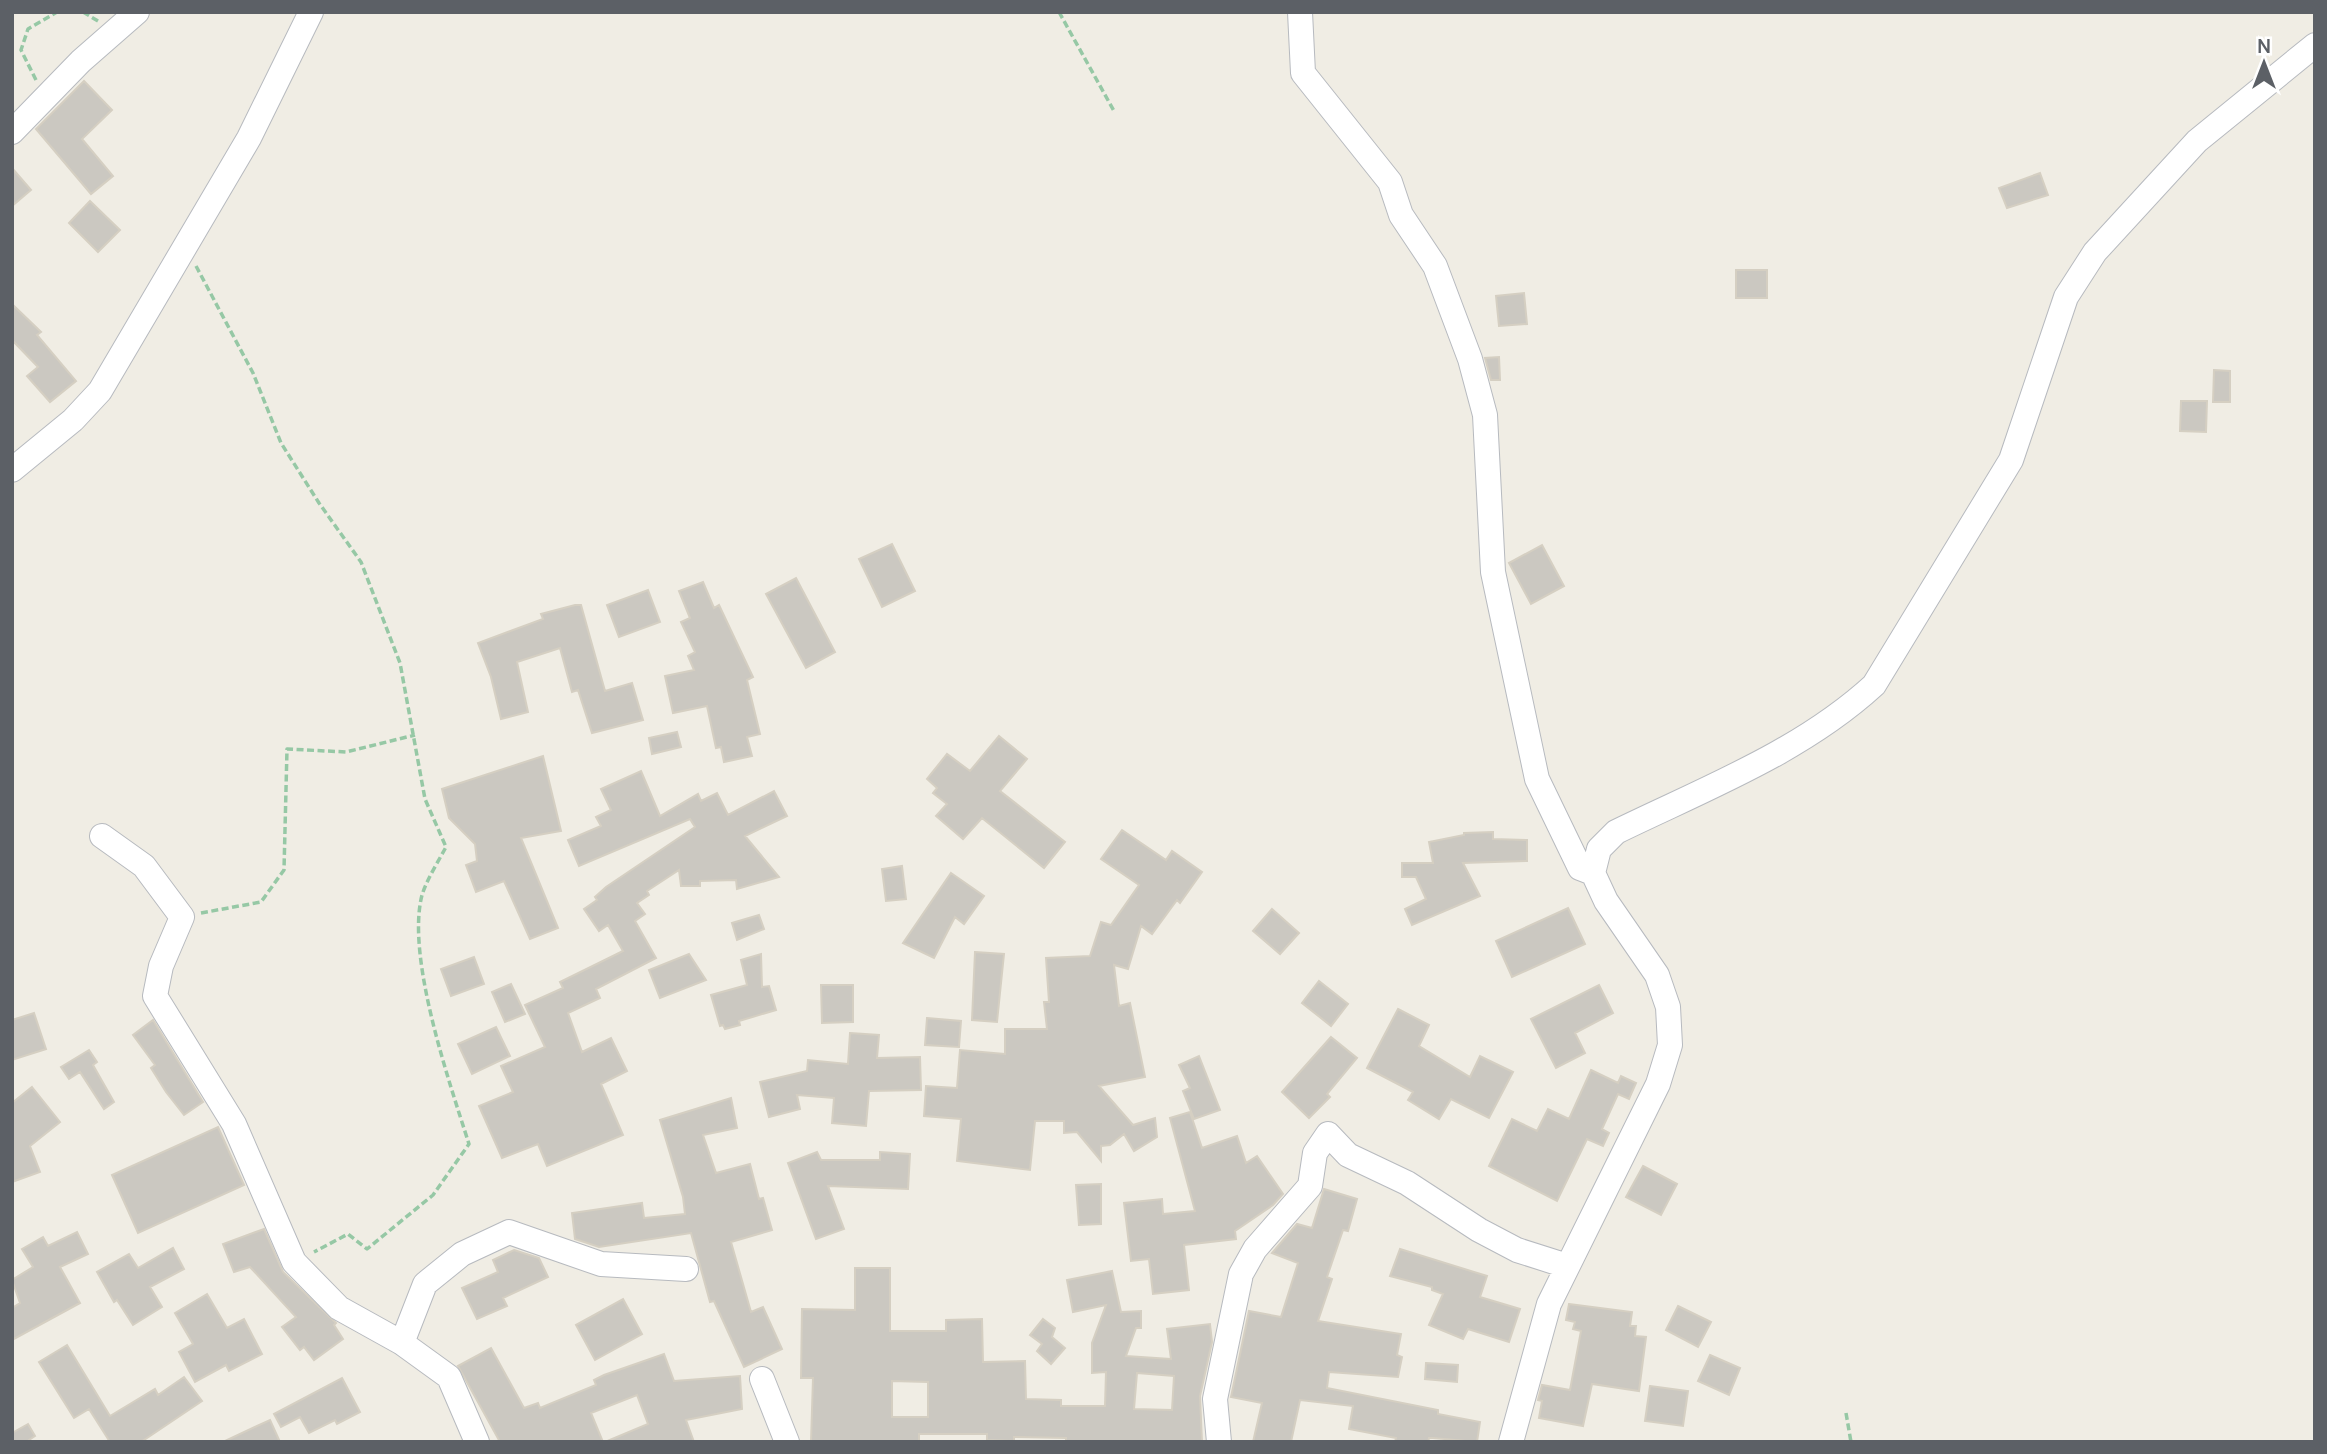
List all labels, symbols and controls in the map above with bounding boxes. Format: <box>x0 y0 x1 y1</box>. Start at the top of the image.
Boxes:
north arrow <box>2229 28 2299 98</box>
text: N <box>2257 33 2271 59</box>

